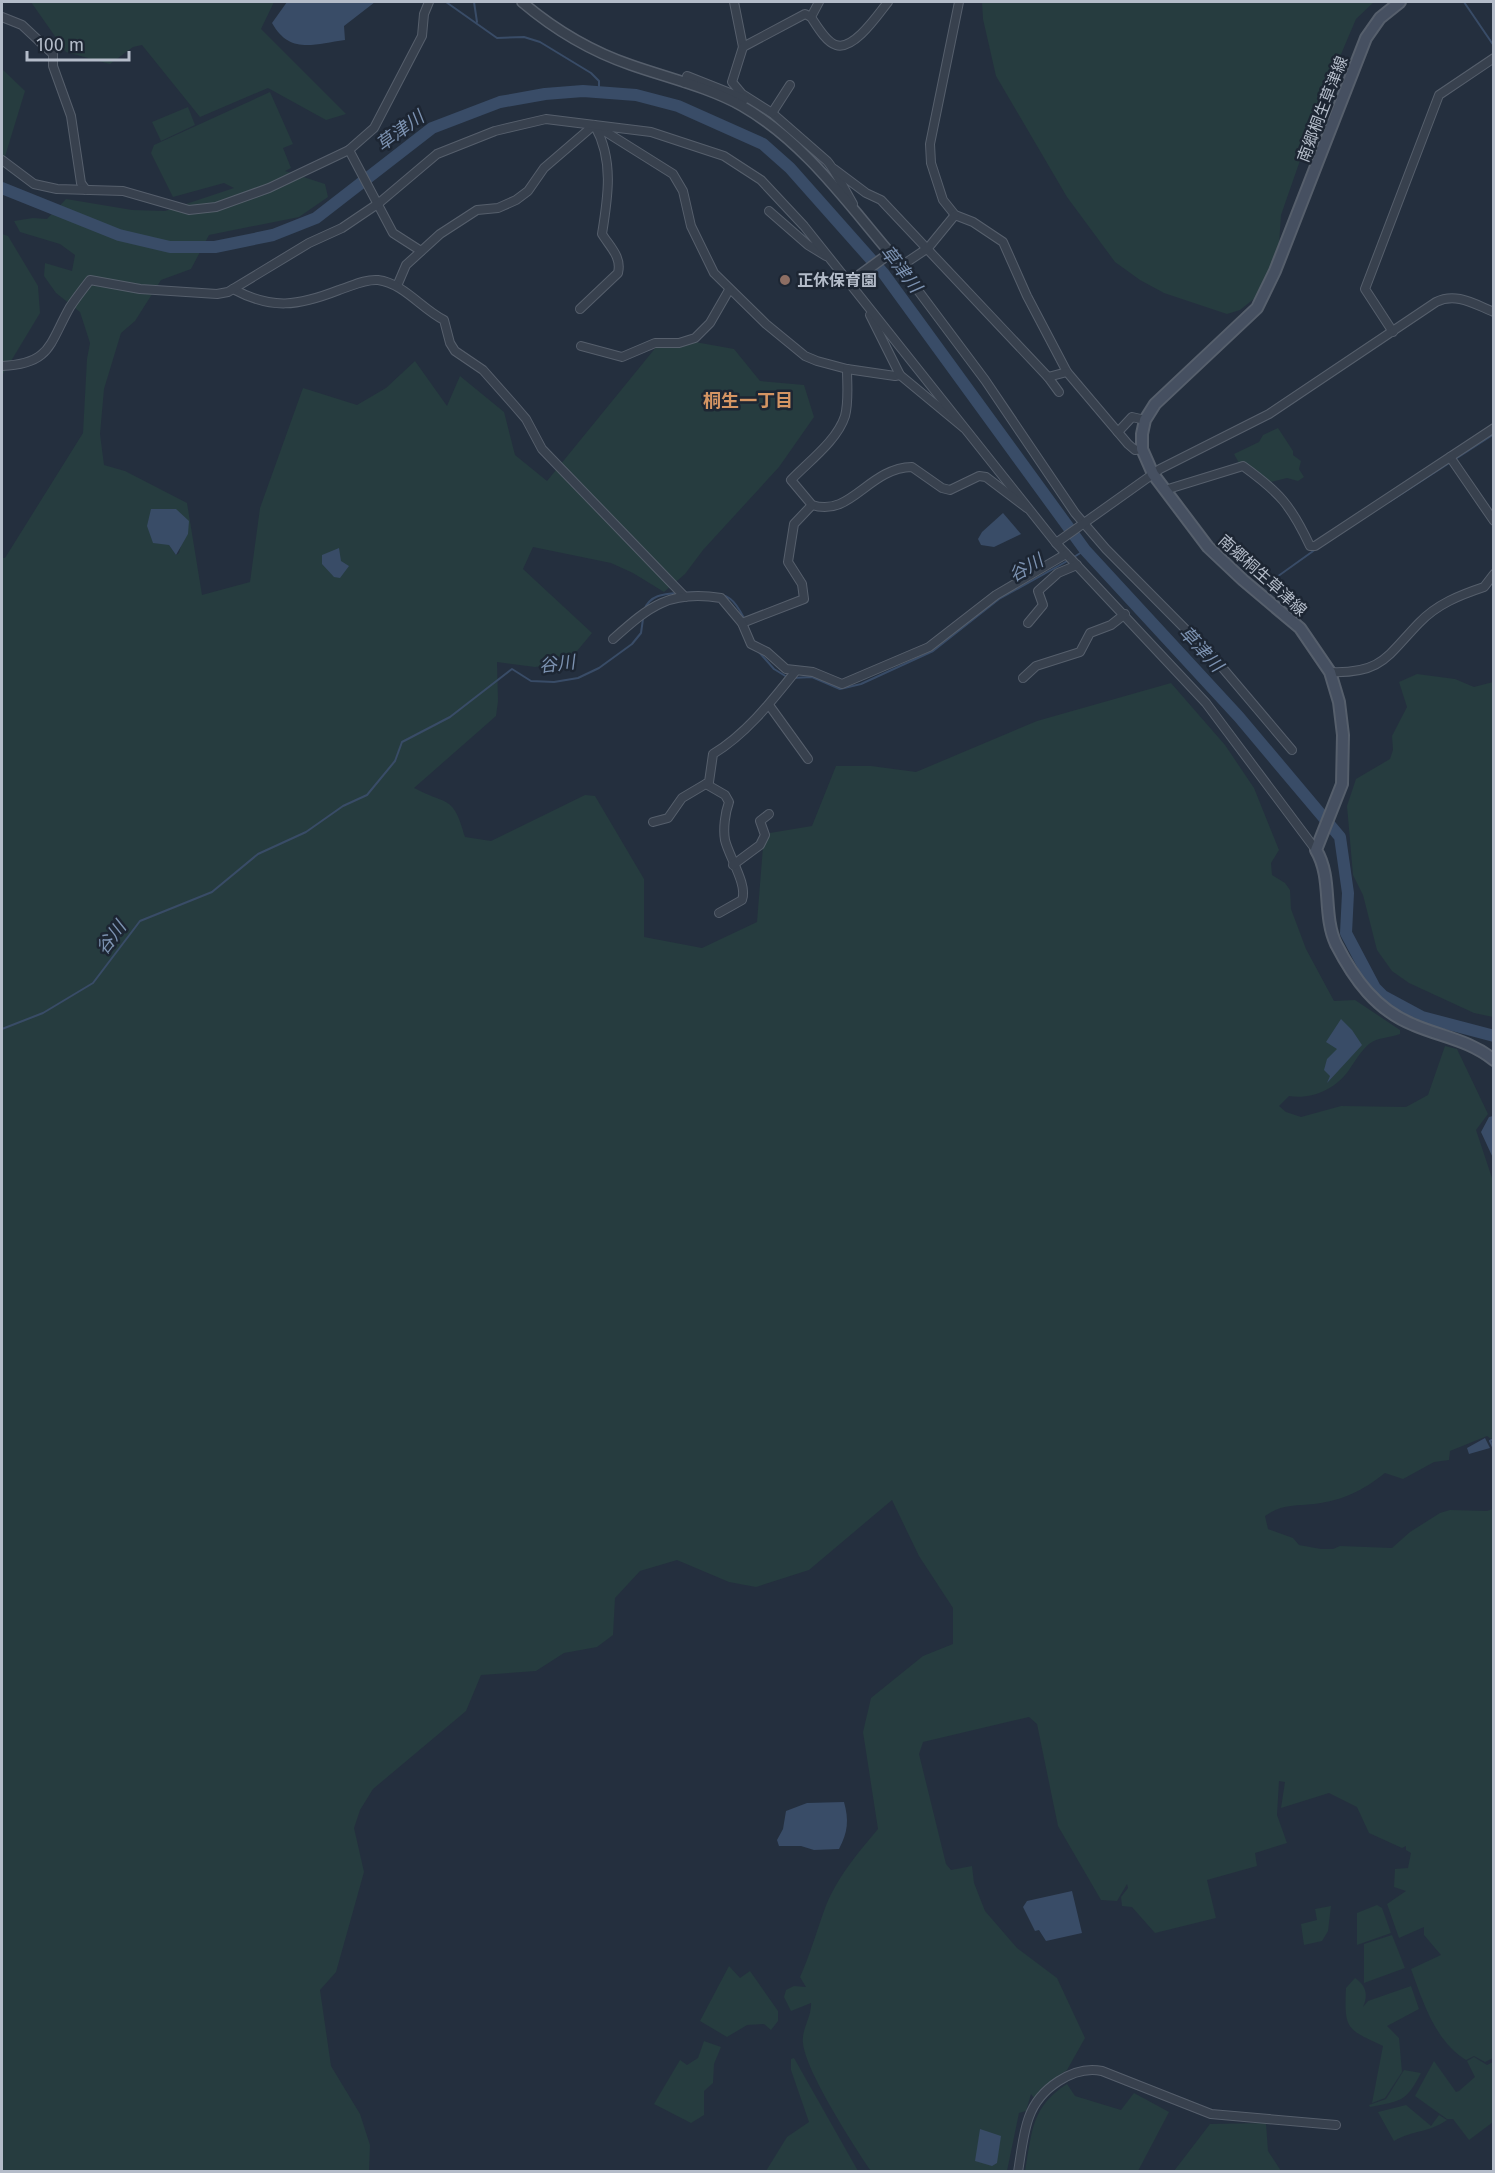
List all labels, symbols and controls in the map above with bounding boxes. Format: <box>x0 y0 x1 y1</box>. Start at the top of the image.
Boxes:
scale bar <box>27 24 129 62</box>
text: 100 m <box>36 34 84 56</box>
street label: 南郷桐生草津線 <box>1294 53 1351 165</box>
water label: 草津川 <box>372 105 430 156</box>
water label: 草津川 <box>876 241 928 299</box>
place label: 正休保育園 <box>797 271 877 290</box>
marker: 正休保育園 <box>778 273 792 287</box>
district label: 桐生一丁目 <box>703 390 793 412</box>
street label: 南郷桐生草津線 <box>1215 531 1311 620</box>
water label: 谷川 <box>1005 548 1049 587</box>
water label: 草津川 <box>1175 622 1229 678</box>
water label: 谷川 <box>538 651 578 677</box>
water label: 谷川 <box>91 915 132 959</box>

